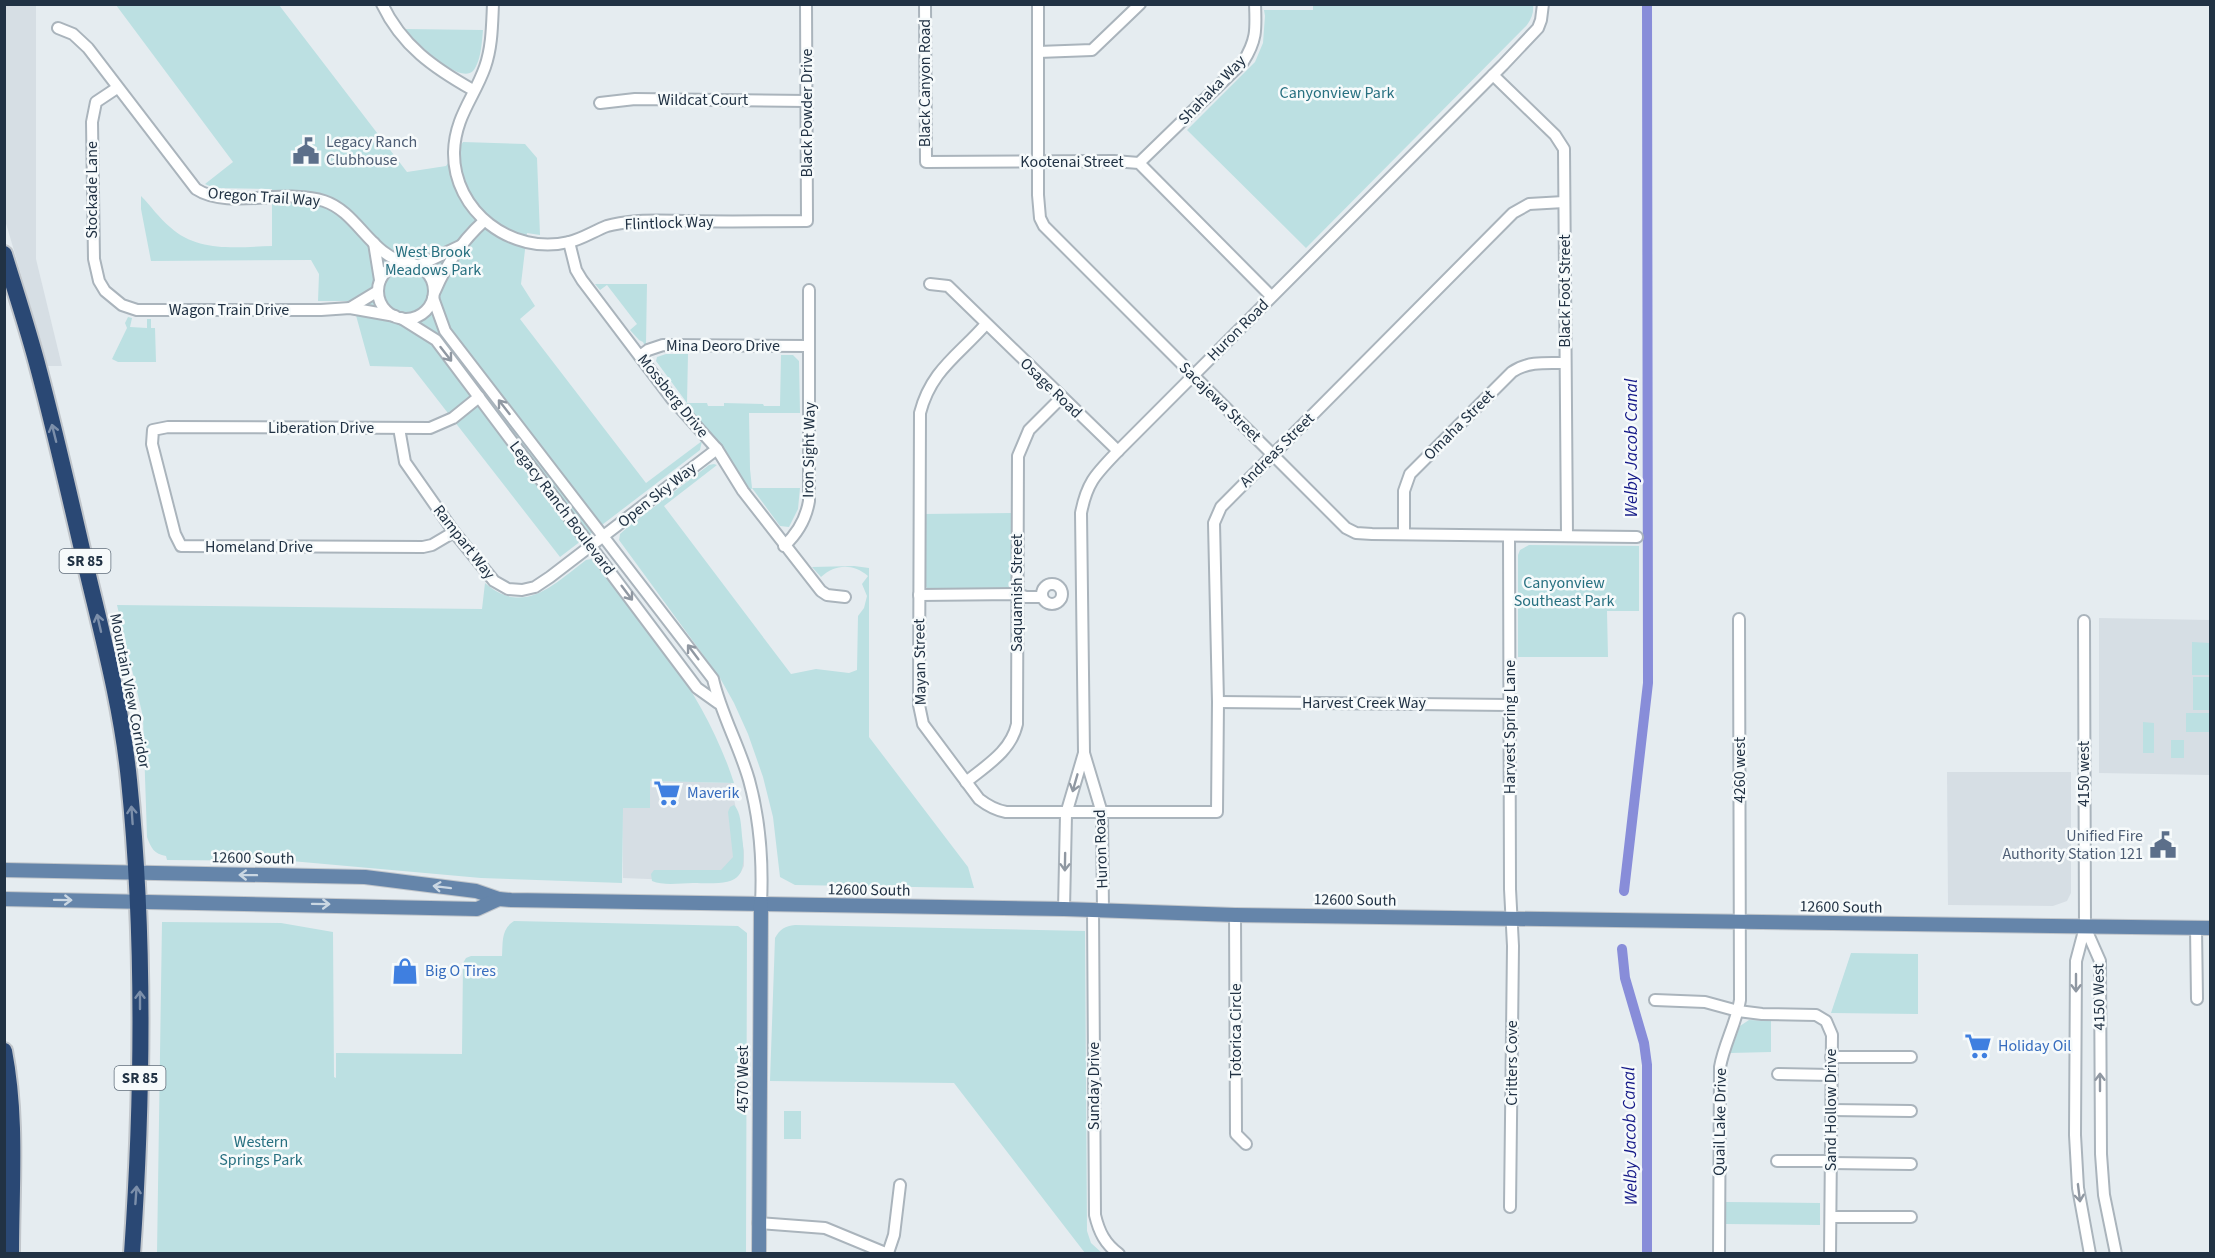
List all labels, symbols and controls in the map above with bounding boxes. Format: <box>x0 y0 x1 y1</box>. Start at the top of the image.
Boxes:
street label: Black Canyon Road <box>914 19 936 147</box>
street label: Black Powder Drive <box>796 48 818 177</box>
street label: Shahaka Way <box>1173 50 1251 130</box>
park label: Canyonview Park <box>1280 82 1394 104</box>
street label: Wildcat Court <box>658 89 749 111</box>
place label: Legacy Ranch Clubhouse <box>326 131 417 171</box>
public building icon: Legacy Ranch Clubhouse <box>291 136 321 166</box>
street label: Stockade Lane <box>81 141 103 239</box>
street label: Kootenai Street <box>1020 151 1124 173</box>
street label: Oregon Trail Way <box>207 182 321 212</box>
street label: Flintlock Way <box>624 210 714 236</box>
street label: Black Foot Street <box>1554 234 1576 348</box>
park label: West Brook Meadows Park <box>385 241 481 281</box>
street label: Huron Road <box>1202 294 1274 366</box>
street label: Wagon Train Drive <box>169 299 289 321</box>
street label: Mina Deoro Drive <box>666 335 780 357</box>
one-way arrow <box>440 345 452 361</box>
street label: Mossberg Drive <box>632 350 714 443</box>
street label: Osage Road <box>1015 353 1087 423</box>
street label: Sacajewa Street <box>1174 357 1266 447</box>
water label: Welby Jacob Canal <box>1619 378 1644 517</box>
street label: Omaha Street <box>1419 384 1500 465</box>
one-way arrow <box>498 400 511 416</box>
street label: Iron Sight Way <box>797 401 821 498</box>
street label: Andreas Street <box>1235 407 1320 492</box>
street label: Liberation Drive <box>268 417 374 439</box>
one-way arrow <box>48 424 60 443</box>
street label: Legacy Ranch Boulevard <box>504 436 620 580</box>
street label: Open Sky Way <box>613 457 701 533</box>
street label: Rampart Way <box>428 500 500 584</box>
street label: Saquamish Street <box>1006 533 1028 652</box>
street label: Homeland Drive <box>205 536 313 558</box>
road number: SR 85 <box>60 549 110 573</box>
park label: Canyonview Southeast Park <box>1514 572 1614 612</box>
one-way arrow <box>620 585 633 601</box>
street label: Mountain View Corridor <box>104 612 156 771</box>
one-way arrow <box>93 614 105 633</box>
street label: Mayan Street <box>908 618 932 706</box>
one-way arrow <box>686 644 699 660</box>
street label: Harvest Spring Lane <box>1499 660 1521 794</box>
street label: Harvest Creek Way <box>1302 692 1427 714</box>
street label: 4260 west <box>1729 736 1751 803</box>
street label: 4150 west <box>2073 740 2095 807</box>
one-way arrow <box>1069 773 1080 792</box>
supermarket icon: Maverik <box>652 778 682 808</box>
place label: Maverik <box>687 782 740 804</box>
one-way arrow <box>126 805 137 825</box>
street label: Huron Road <box>1089 809 1113 889</box>
place label: Unified Fire Authority Station 121 <box>2002 825 2143 865</box>
public building icon: Unified Fire Authority Station 121 <box>2148 830 2178 860</box>
street label: 12600 South <box>211 846 295 870</box>
one-way arrow <box>1060 851 1071 871</box>
one-way arrow <box>238 869 258 881</box>
street label: 12600 South <box>827 878 911 902</box>
one-way arrow <box>433 881 452 892</box>
street label: 12600 South <box>1313 888 1397 912</box>
one-way arrow <box>52 894 72 906</box>
street label: 12600 South <box>1799 895 1883 919</box>
one-way arrow <box>311 898 331 910</box>
shop icon: Big O Tires <box>390 956 420 986</box>
place label: Big O Tires <box>425 960 496 982</box>
street label: 4150 West <box>2087 963 2111 1031</box>
one-way arrow <box>2070 973 2082 993</box>
street label: Totorica Circle <box>1225 983 1247 1079</box>
one-way arrow <box>134 991 146 1011</box>
street label: Critters Cove <box>1501 1020 1523 1106</box>
supermarket icon: Holiday Oil <box>1963 1031 1993 1061</box>
place label: Holiday Oil <box>1998 1035 2071 1057</box>
street label: Sunday Drive <box>1083 1042 1105 1130</box>
street label: 4570 West <box>732 1045 754 1113</box>
street label: Sand Hollow Drive <box>1820 1049 1842 1171</box>
road number: SR 85 <box>114 1066 166 1090</box>
water label: Welby Jacob Canal <box>1616 1066 1644 1206</box>
street label: Quail Lake Drive <box>1708 1068 1732 1176</box>
one-way arrow <box>2094 1072 2106 1092</box>
park label: Western Springs Park <box>219 1131 303 1171</box>
one-way arrow <box>2074 1183 2085 1203</box>
one-way arrow <box>131 1186 142 1206</box>

